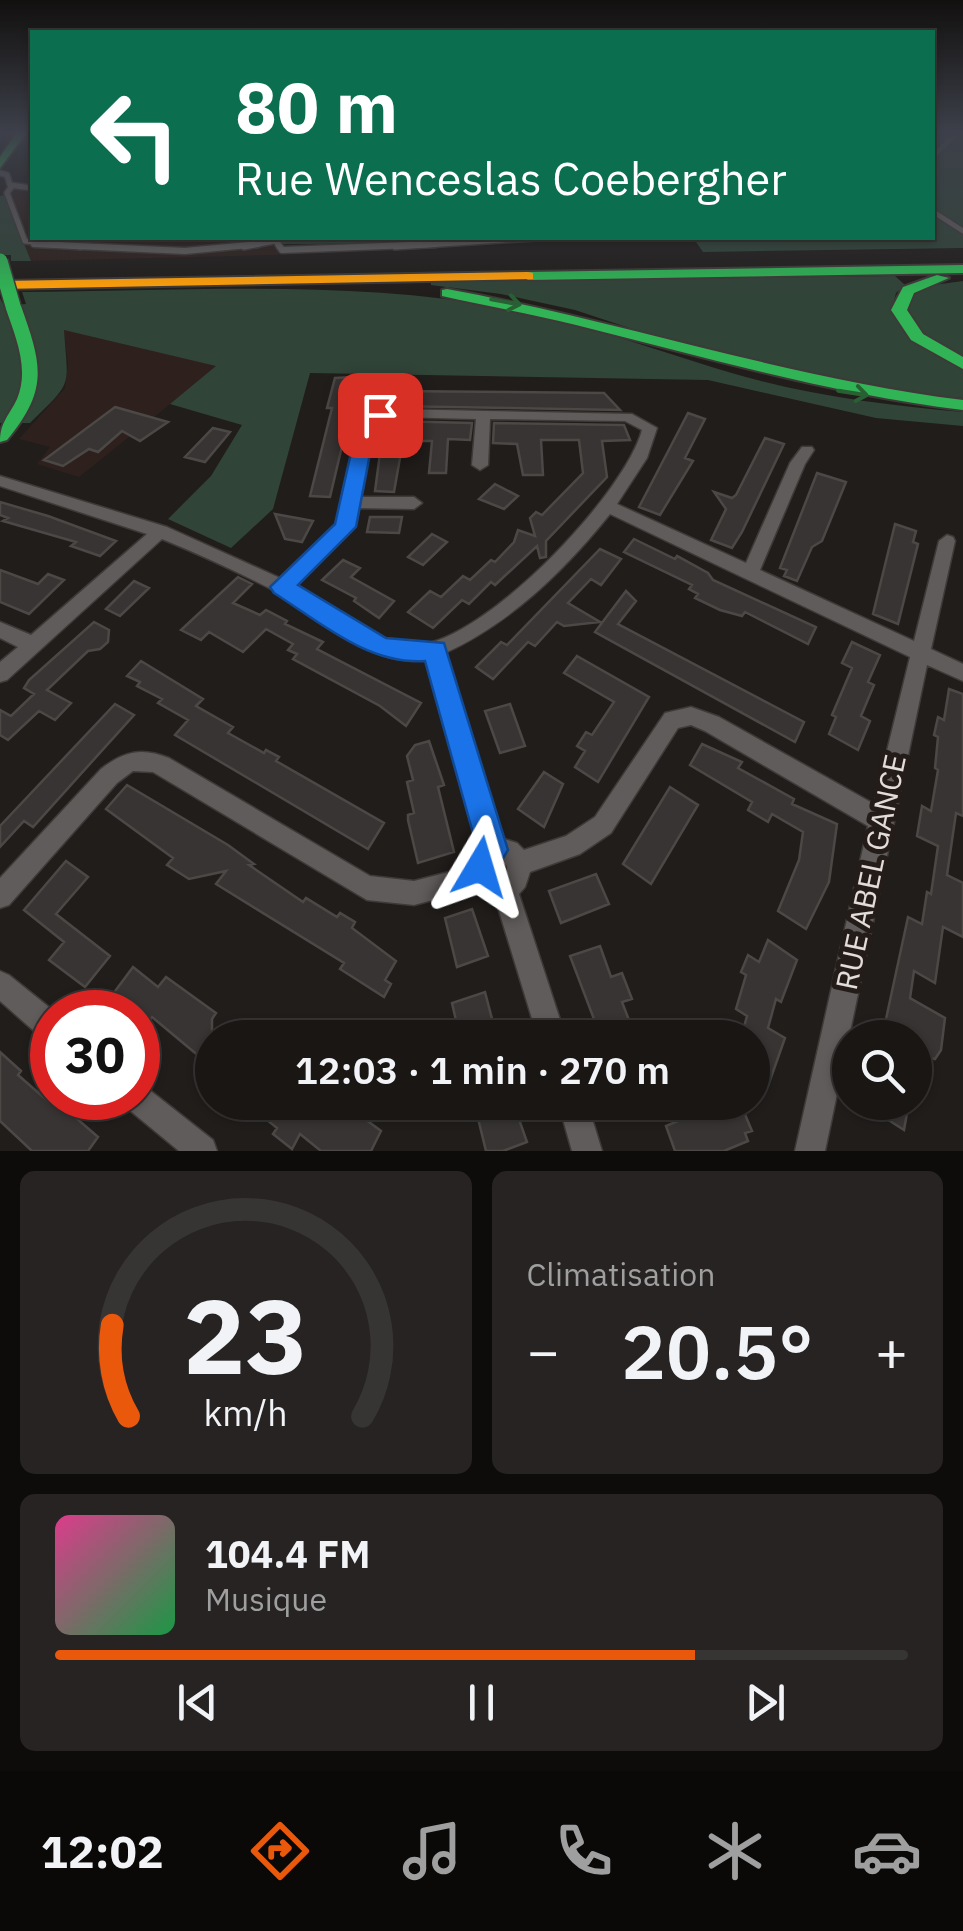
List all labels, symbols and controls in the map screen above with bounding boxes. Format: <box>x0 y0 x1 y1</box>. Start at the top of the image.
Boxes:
text: 80 m <box>235 61 398 152</box>
icon: left <box>70 70 200 200</box>
text: Rue Wenceslas Coebergher <box>235 149 787 207</box>
one-way arrow <box>489 293 521 312</box>
pin <box>338 373 423 458</box>
one-way arrow <box>837 385 869 403</box>
icon: arrive <box>353 388 408 443</box>
street label: RUE ABEL GANCE <box>826 751 914 993</box>
position arrow <box>428 815 532 919</box>
speed limit sign: 30 <box>30 990 160 1120</box>
map controls <box>832 1020 932 1120</box>
button: search <box>832 1020 932 1120</box>
text: 12:03 · 1 min · 270 m <box>295 1045 670 1094</box>
text: Climatisation <box>527 1253 715 1295</box>
text: 23 <box>183 1267 308 1403</box>
text: 20.5° <box>621 1302 814 1400</box>
text: − <box>527 1315 560 1386</box>
text: + <box>875 1315 908 1386</box>
text: km/h <box>204 1389 288 1436</box>
text: 104.4 FM <box>205 1529 370 1578</box>
text: Musique <box>205 1578 327 1620</box>
icon: previous <box>170 1675 225 1730</box>
icon: pause <box>454 1675 509 1730</box>
icon: next <box>738 1675 793 1730</box>
icon: directions <box>245 1816 315 1886</box>
icon: music <box>397 1816 467 1886</box>
icon: phone <box>549 1816 619 1886</box>
icon: climate <box>700 1816 770 1886</box>
icon: car <box>852 1816 922 1886</box>
text: 12:02 <box>41 1822 164 1880</box>

